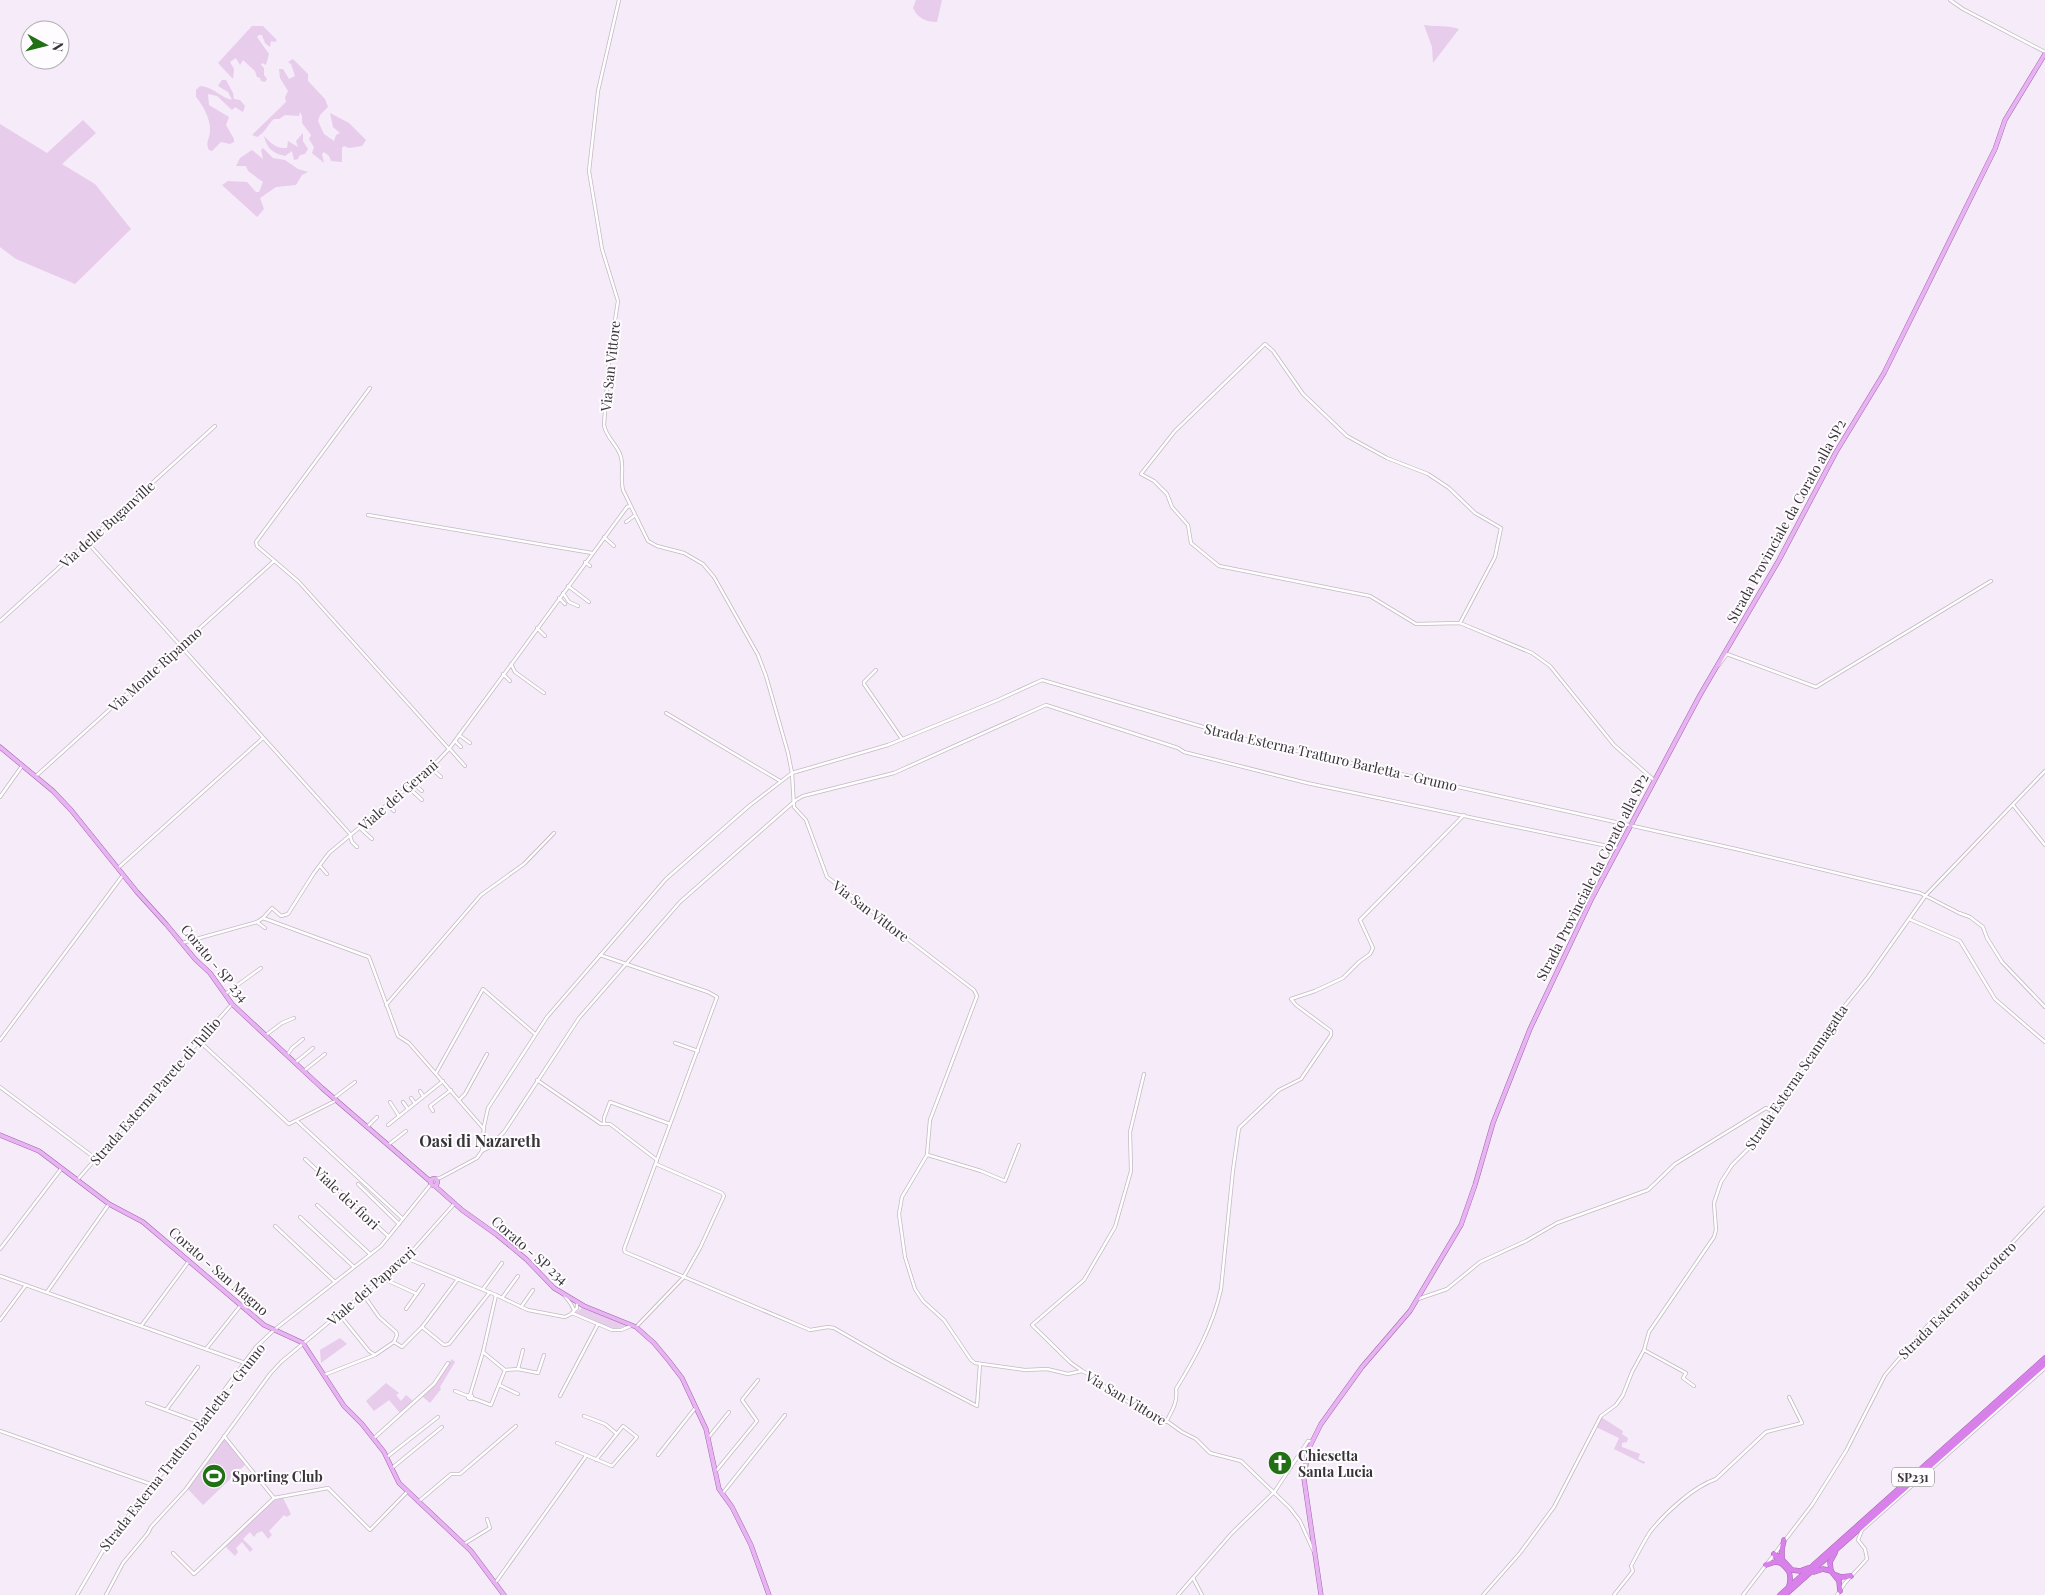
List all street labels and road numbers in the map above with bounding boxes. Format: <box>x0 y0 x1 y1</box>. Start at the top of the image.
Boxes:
street label: Via San Vittore <box>596 320 624 413</box>
street label: Strada Provinciale da Corato alla SP2 <box>1722 415 1850 626</box>
street label: Via delle Buganville <box>55 476 159 572</box>
street label: Via Monte Ripanno <box>104 622 206 717</box>
street label: Strada Esterna Tratturo Barletta - Grumo <box>1203 719 1460 795</box>
street label: Viale dei Gerani <box>354 755 442 835</box>
street label: Strada Provinciale da Corato alla SP2 <box>1531 770 1653 984</box>
street label: Via San Vittore <box>828 875 913 946</box>
street label: Corato - SP 234 <box>177 920 253 1006</box>
street label: Strada Esterna Scannagatta <box>1740 1001 1852 1153</box>
street label: Strada Esterna Parete di Tullio <box>85 1013 225 1169</box>
street label: Viale dei fiori <box>309 1162 384 1233</box>
street label: Corato - SP 234 <box>488 1211 572 1289</box>
street label: Corato - San Magno <box>165 1222 273 1320</box>
street label: Strada Esterna Boccotero <box>1894 1237 2020 1363</box>
street label: Viale dei Papaveri <box>322 1242 419 1330</box>
street label: Strada Esterna Tratturo Barletta - Grumo <box>95 1339 269 1555</box>
street label: Via San Vittore <box>1081 1366 1170 1430</box>
road number: SP231 <box>1892 1468 1934 1486</box>

